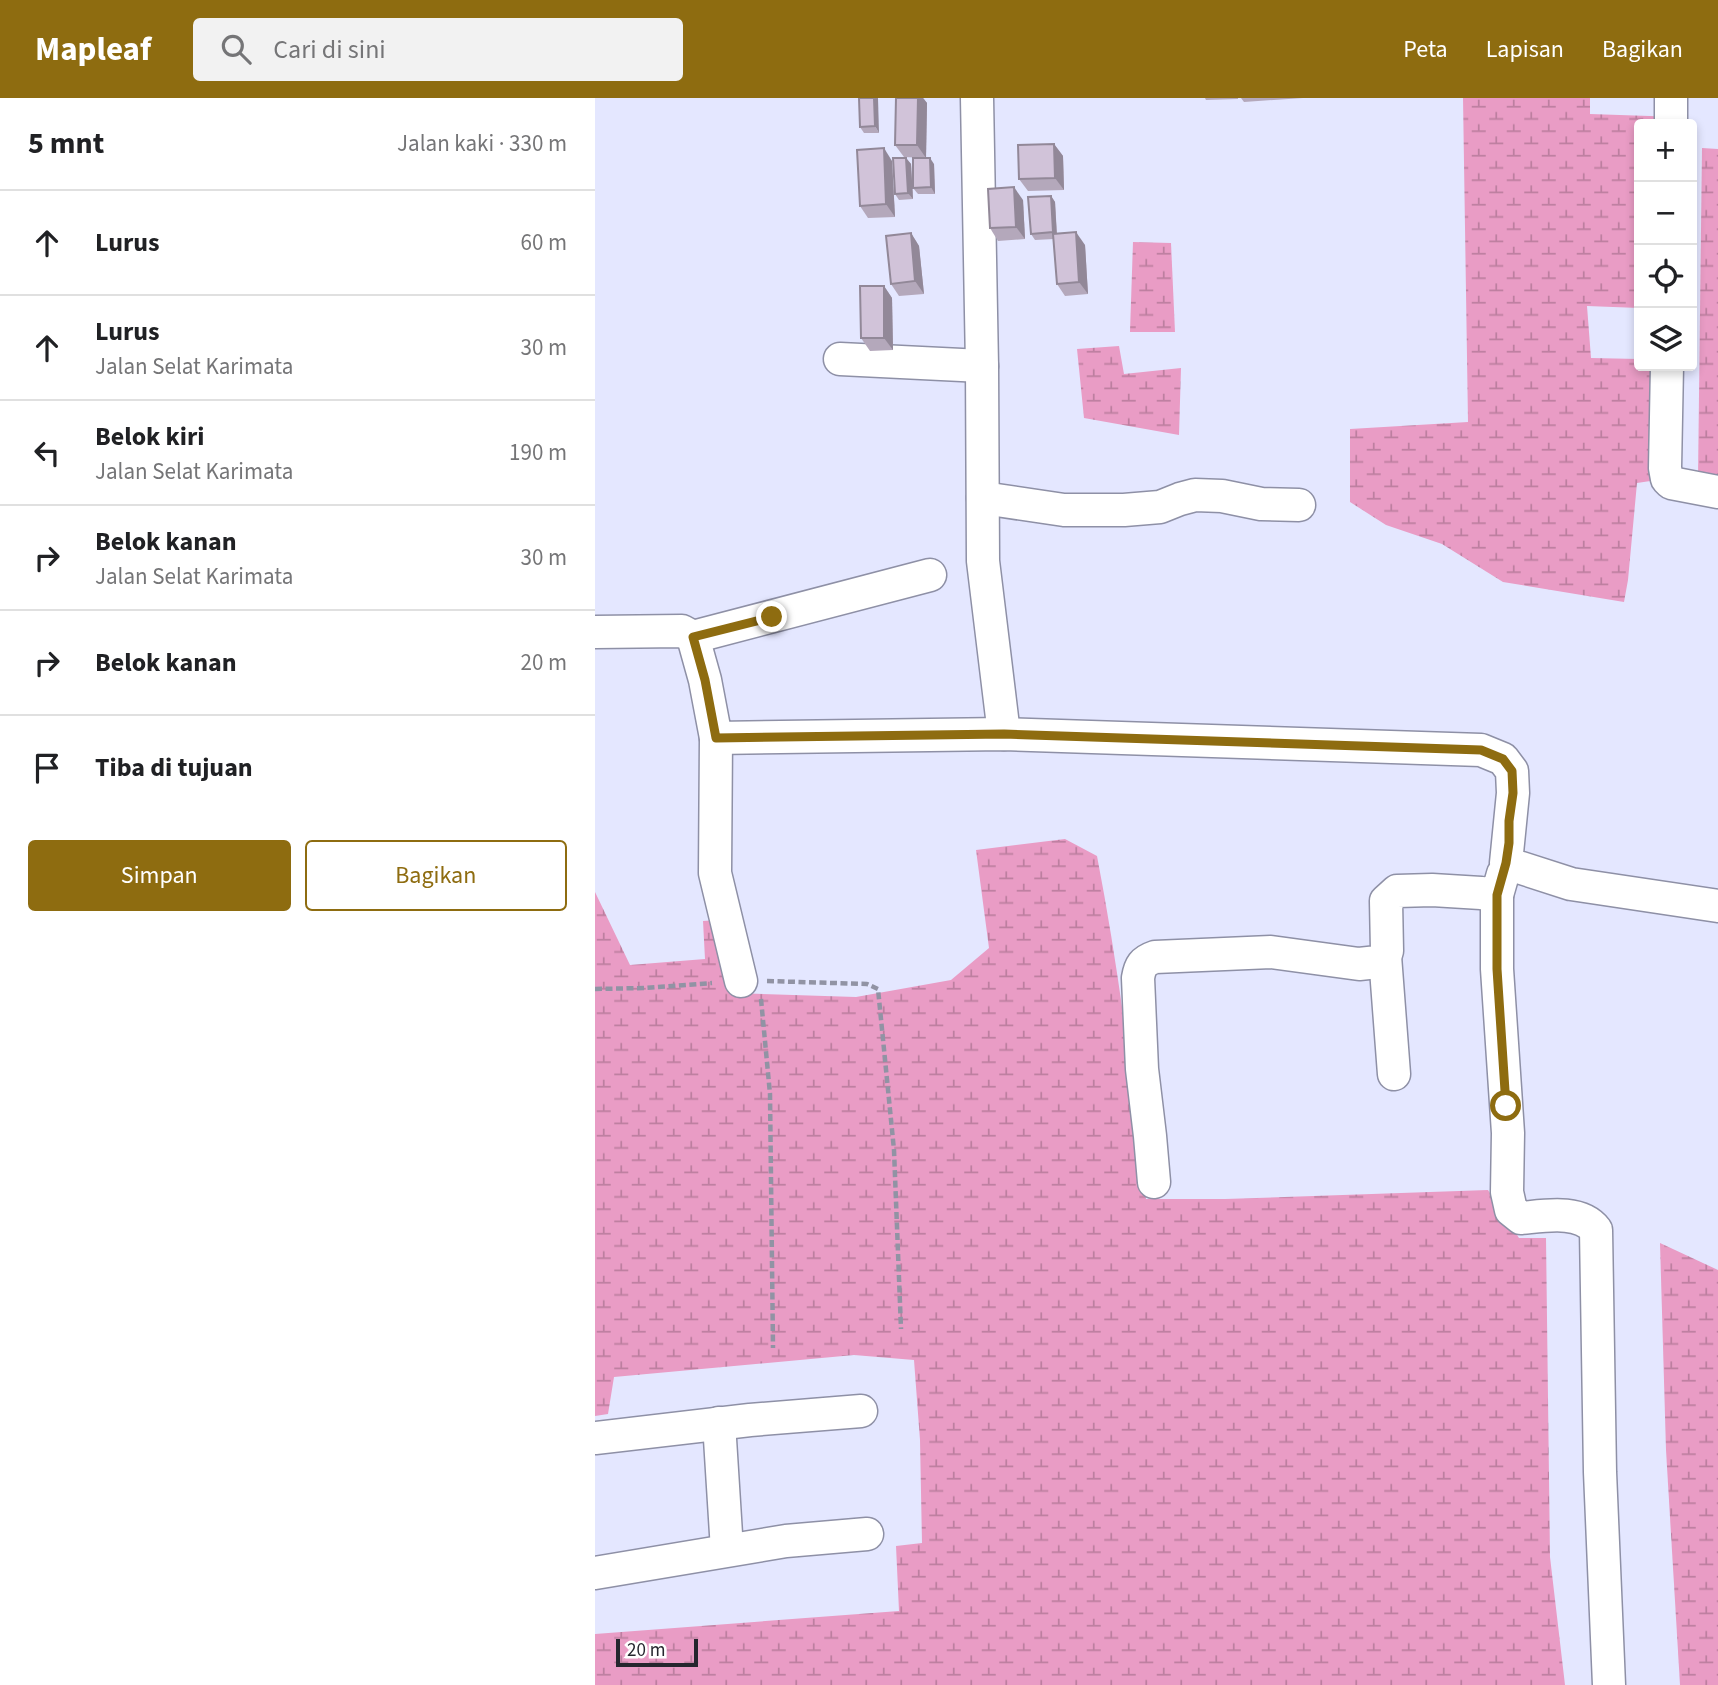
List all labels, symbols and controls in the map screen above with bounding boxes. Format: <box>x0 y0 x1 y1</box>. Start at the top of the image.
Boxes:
search box <box>193 18 683 81</box>
text: Mapleaf <box>35 26 151 73</box>
icon: search <box>217 30 255 68</box>
text: Cari di sini <box>273 31 386 68</box>
text: Peta <box>1403 32 1448 67</box>
text: Lapisan <box>1486 32 1564 67</box>
text: Bagikan <box>1602 32 1683 67</box>
map controls <box>1634 119 1697 371</box>
button: + <box>1634 119 1697 182</box>
text: 5 mnt <box>28 122 104 165</box>
text: Jalan kaki · 330 m <box>397 127 567 160</box>
button: − <box>1634 182 1697 245</box>
icon: ahead <box>28 224 66 262</box>
text: Lurus <box>95 224 160 261</box>
text: 60 m <box>520 226 567 259</box>
button: locate <box>1634 245 1697 308</box>
button: layers <box>1634 308 1697 371</box>
text: Lurus <box>95 313 160 350</box>
icon: ahead <box>28 329 66 367</box>
text: 30 m <box>520 331 567 364</box>
text: Jalan Selat Karimata <box>95 350 293 383</box>
text: Belok kiri <box>95 418 204 455</box>
icon: left <box>28 434 66 472</box>
text: 190 m <box>509 436 567 469</box>
text: Jalan Selat Karimata <box>95 455 293 488</box>
text: Belok kanan <box>95 523 237 560</box>
icon: right <box>28 539 66 577</box>
text: 30 m <box>520 541 567 574</box>
text: Jalan Selat Karimata <box>95 560 293 593</box>
route end <box>756 601 787 632</box>
icon: right <box>28 644 66 682</box>
text: Belok kanan <box>95 644 237 681</box>
text: 20 m <box>520 646 567 679</box>
icon: arrive <box>28 749 66 787</box>
text: Tiba di tujuan <box>95 749 253 786</box>
button: Simpan <box>28 840 291 911</box>
button: Bagikan <box>305 840 567 911</box>
route start <box>1490 1090 1521 1121</box>
scale bar <box>616 1636 698 1668</box>
text: 20 m <box>627 1637 665 1664</box>

